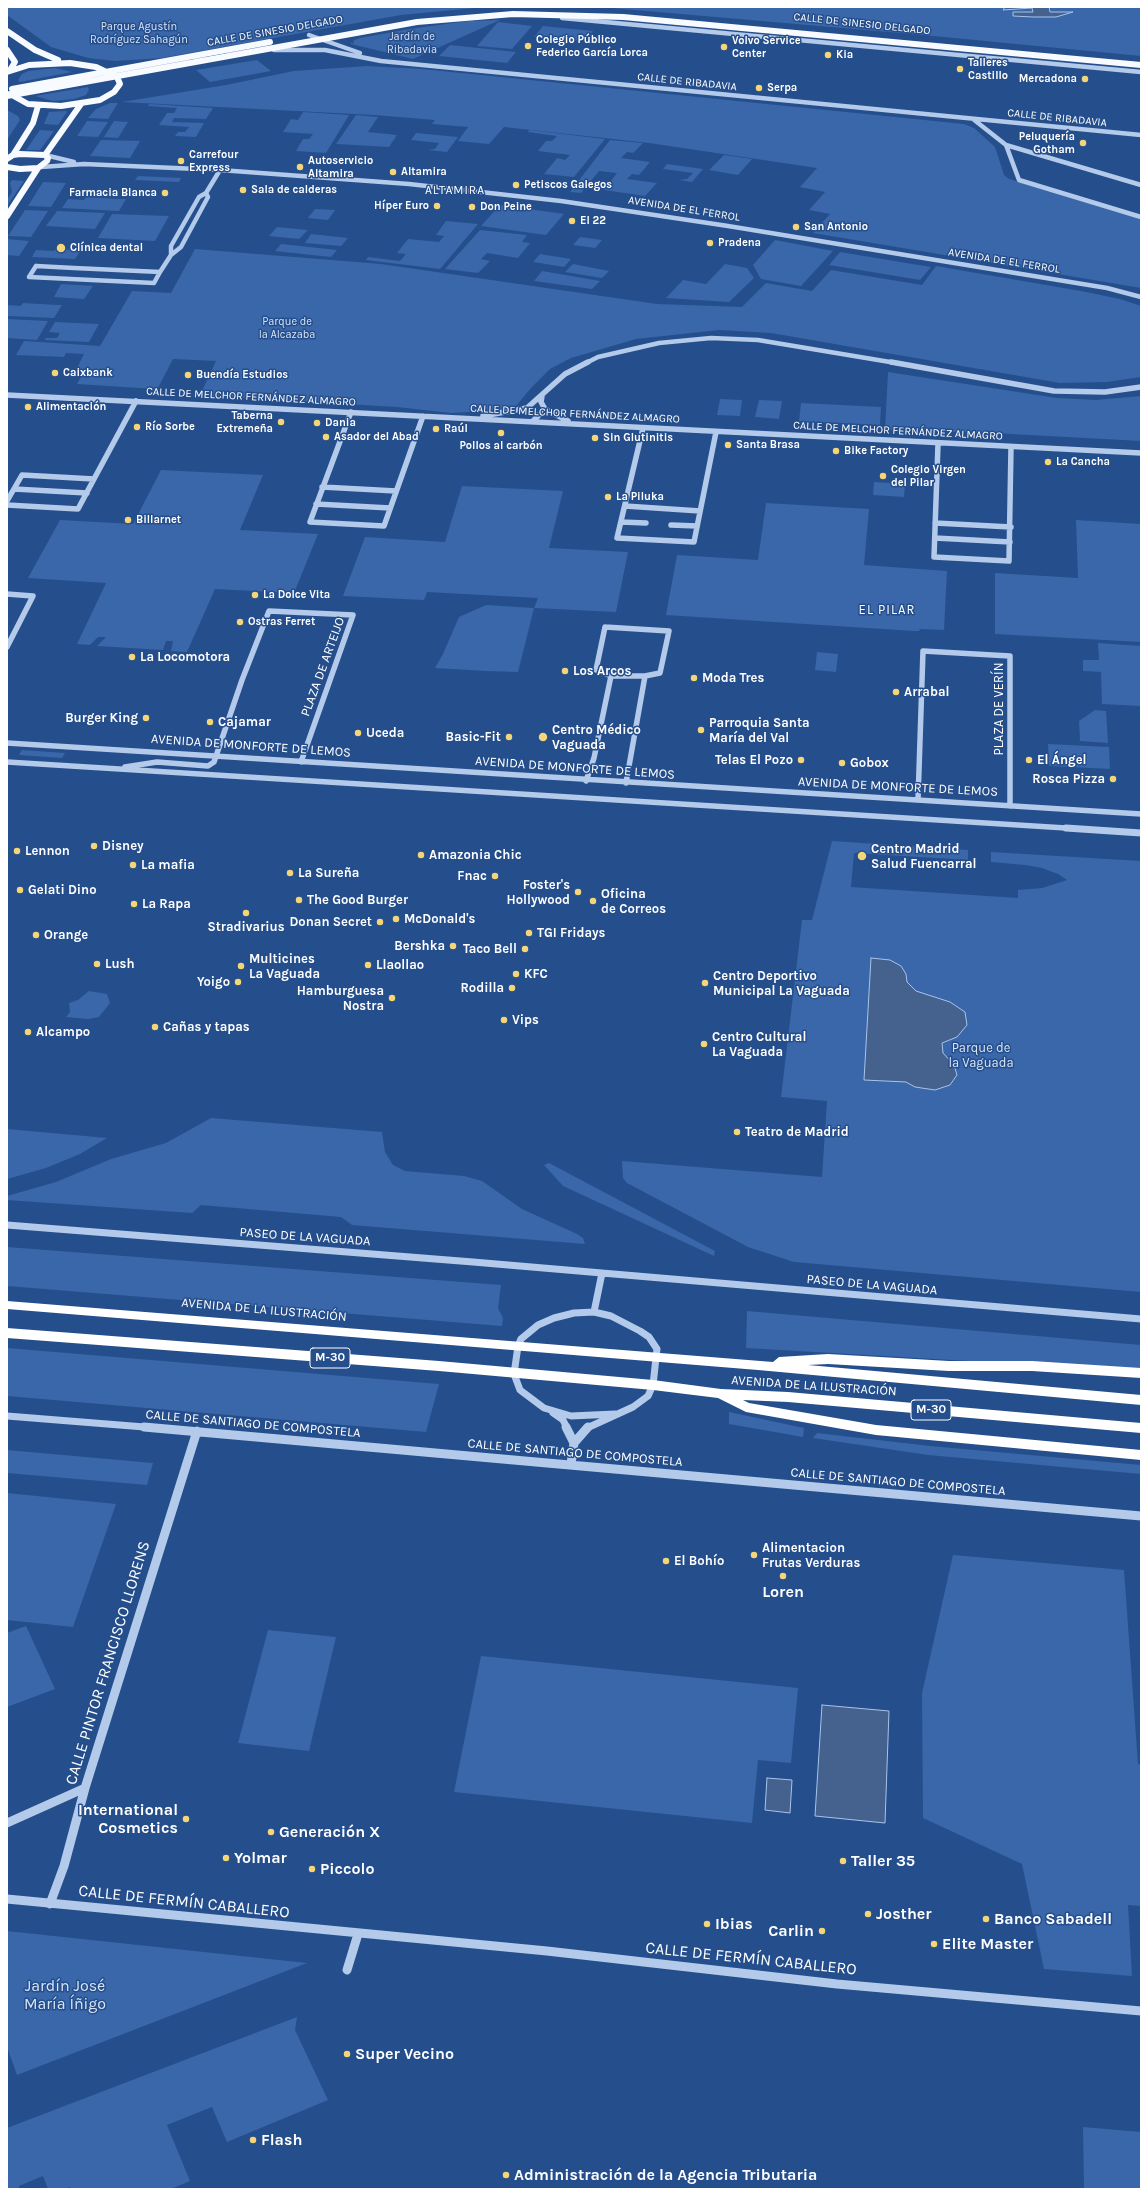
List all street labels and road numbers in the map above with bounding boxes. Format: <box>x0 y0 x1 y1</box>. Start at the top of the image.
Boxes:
street label: CALLE DE SINESIO DELGADO <box>793 10 931 38</box>
street label: CALLE DE SINESIO DELGADO <box>206 13 344 49</box>
street label: CALLE DE RIBADAVIA <box>637 70 737 94</box>
street label: CALLE DE RIBADAVIA <box>1007 106 1107 130</box>
street label: AVENIDA DE EL FERROL <box>627 194 741 224</box>
street label: AVENIDA DE EL FERROL <box>947 246 1061 276</box>
street label: CALLE DE MELCHOR FERNÁNDEZ ALMAGRO <box>146 385 356 409</box>
street label: CALLE DE MELCHOR FERNÁNDEZ ALMAGRO <box>470 402 680 426</box>
street label: CALLE DE MELCHOR FERNÁNDEZ ALMAGRO <box>793 419 1003 443</box>
street label: PLAZA DE ARTEIJO <box>298 615 348 719</box>
street label: PLAZA DE VERÍN <box>991 662 1007 756</box>
street label: AVENIDA DE MONFORTE DE LEMOS <box>151 731 351 761</box>
street label: AVENIDA DE MONFORTE DE LEMOS <box>475 753 675 783</box>
street label: AVENIDA DE MONFORTE DE LEMOS <box>798 774 998 800</box>
street label: PASEO DE LA VAGUADA <box>239 1225 371 1249</box>
street label: PASEO DE LA VAGUADA <box>806 1272 938 1298</box>
street label: AVENIDA DE LA ILUSTRACIÓN <box>181 1295 347 1325</box>
road number: M-30 <box>310 1348 350 1368</box>
street label: AVENIDA DE LA ILUSTRACIÓN <box>731 1372 897 1400</box>
road number: M-30 <box>911 1400 951 1420</box>
street label: CALLE DE SANTIAGO DE COMPOSTELA <box>145 1407 361 1441</box>
street label: CALLE DE SANTIAGO DE COMPOSTELA <box>467 1436 683 1470</box>
street label: CALLE DE SANTIAGO DE COMPOSTELA <box>790 1465 1006 1499</box>
street label: CALLE PINTOR FRANCISCO LLORENS <box>62 1539 154 1787</box>
street label: CALLE DE FERMÍN CABALLERO <box>77 1881 291 1923</box>
street label: CALLE DE FERMÍN CABALLERO <box>644 1938 858 1980</box>

